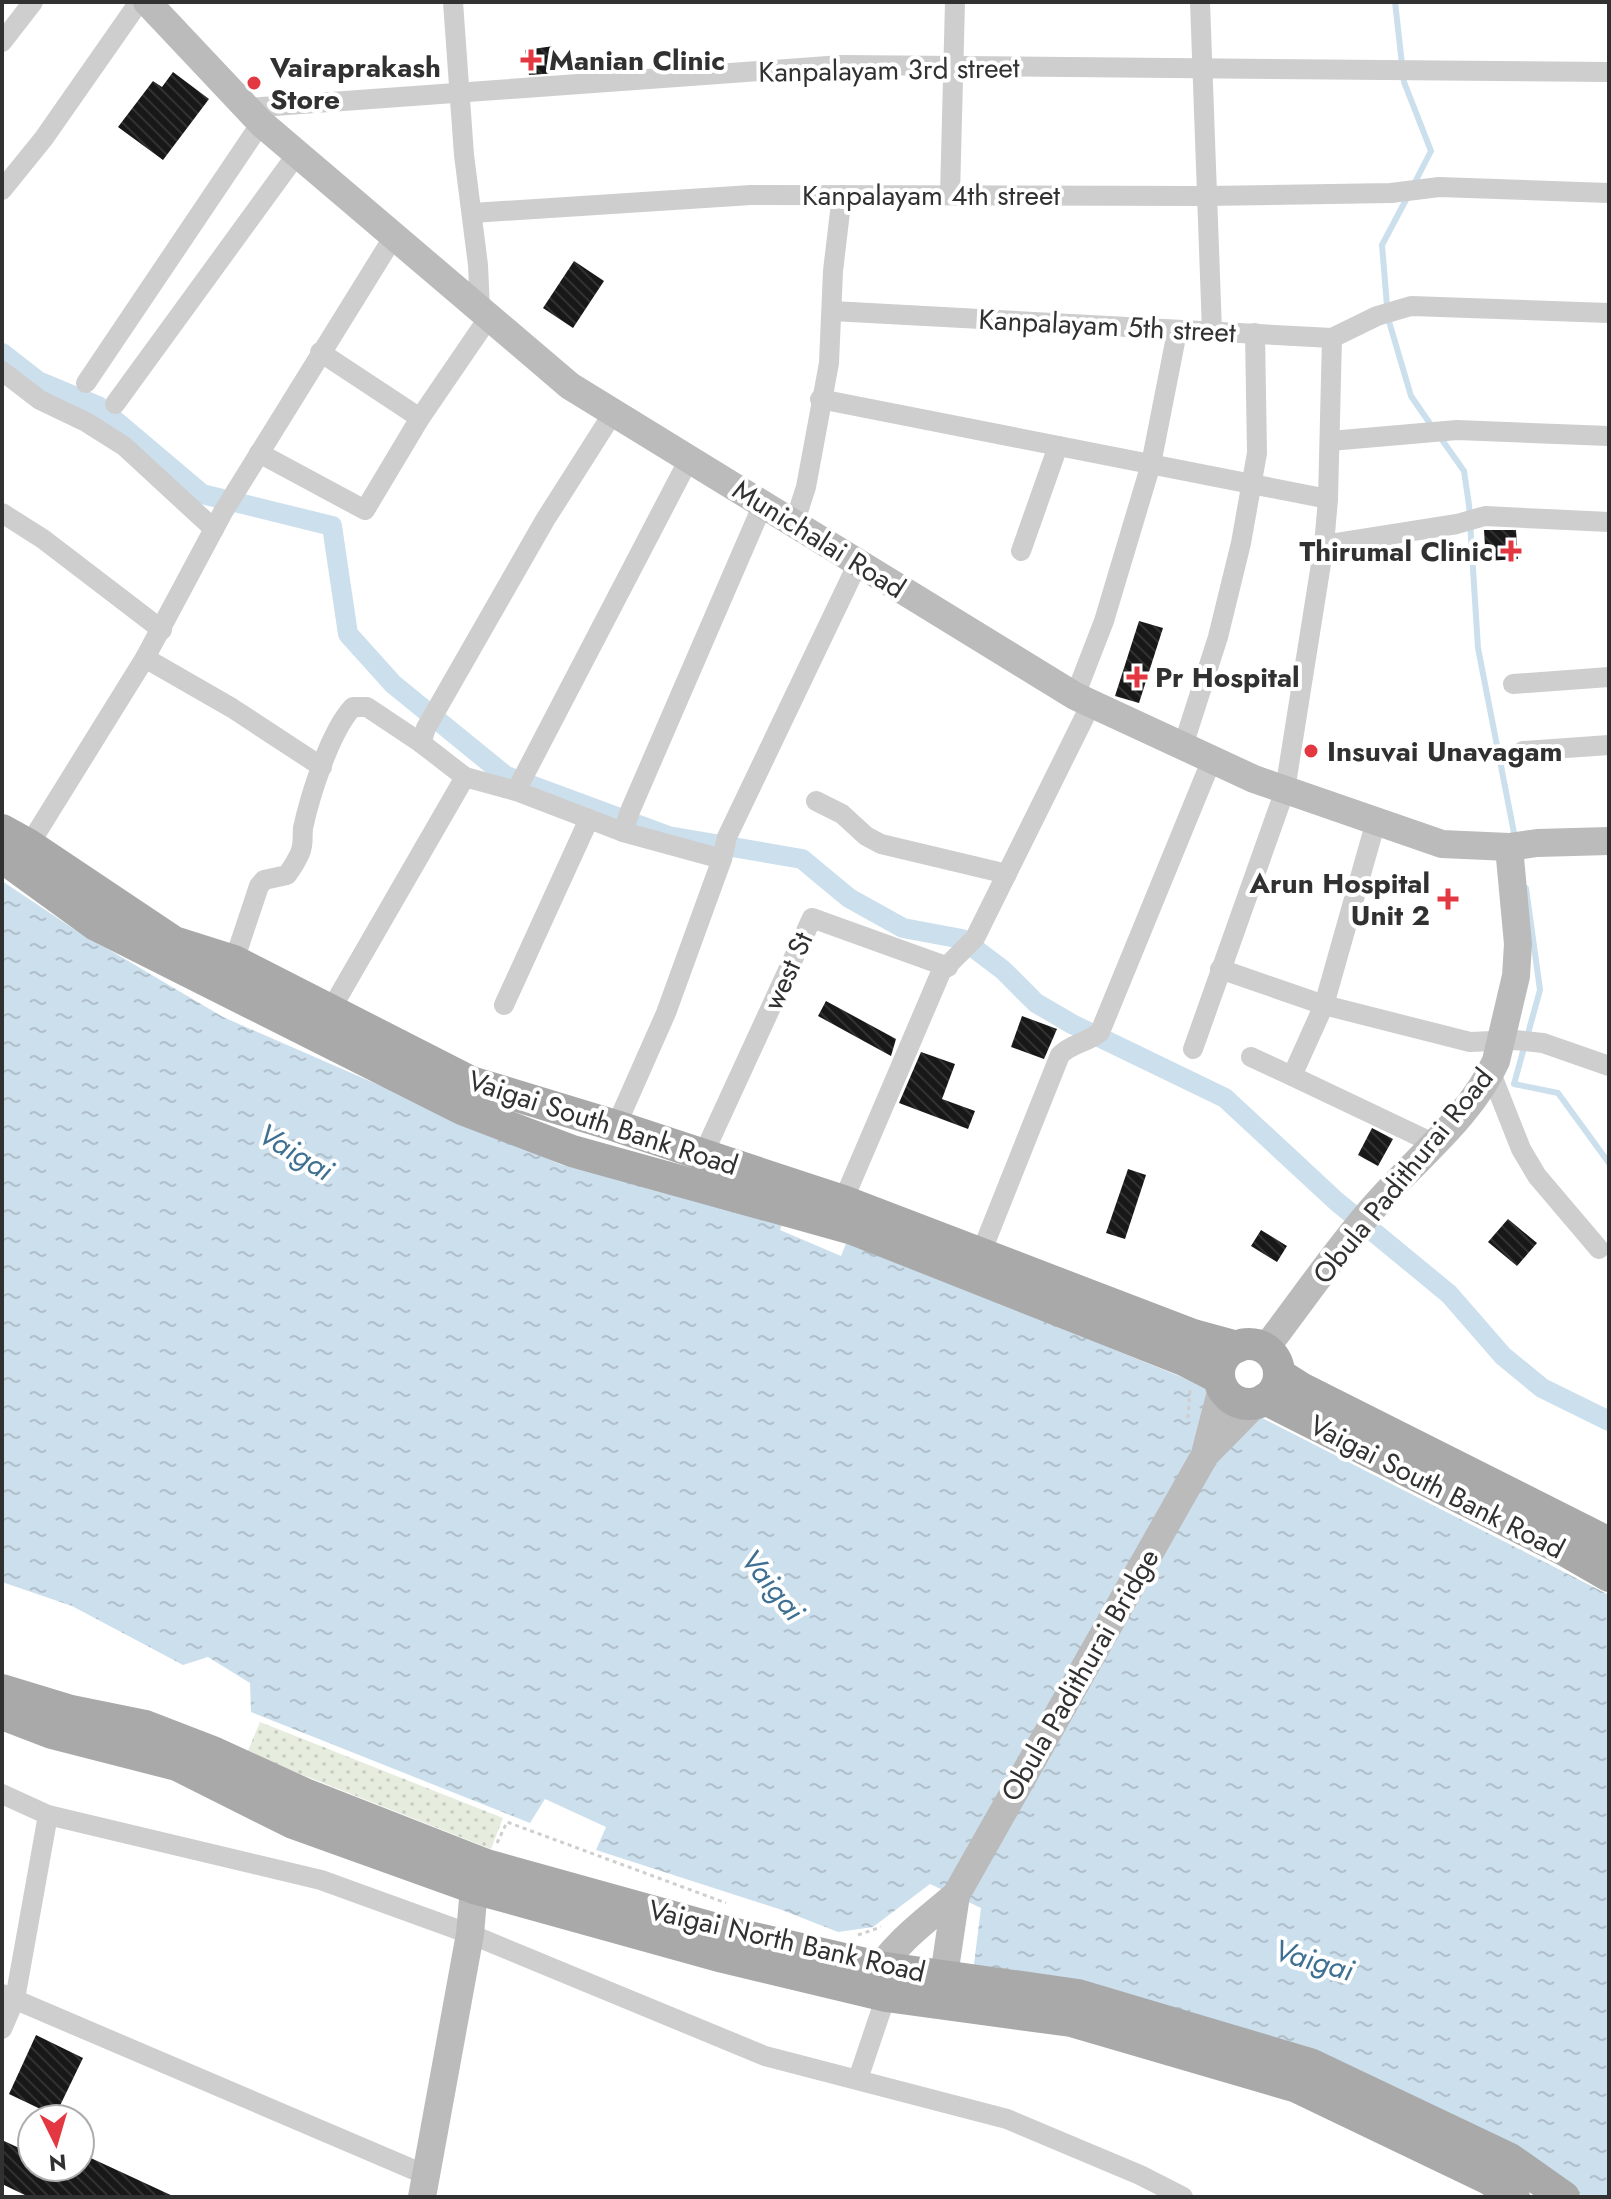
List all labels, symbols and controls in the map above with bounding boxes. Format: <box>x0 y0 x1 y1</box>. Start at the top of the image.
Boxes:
place label: Manian Clinic <box>549 40 725 81</box>
place label: Vairaprakash Store <box>269 47 441 120</box>
street label: Kanpalayam 3rd street <box>758 47 1020 93</box>
marker: Manian Clinic <box>520 49 542 71</box>
marker: Vairaprakash Store <box>245 74 263 92</box>
street label: Kanpalayam 4th street <box>802 175 1060 216</box>
street label: Kanpalayam 5th street <box>977 299 1237 353</box>
street label: Munichalai Road <box>725 469 913 609</box>
place label: Thirumal Clinic <box>1299 531 1493 572</box>
marker: Thirumal Clinic <box>1500 540 1522 562</box>
place label: Pr Hospital <box>1155 657 1300 698</box>
marker: Pr Hospital <box>1126 666 1148 688</box>
place label: Insuvai Unavagam <box>1327 731 1563 772</box>
marker: Insuvai Unavagam <box>1302 742 1320 760</box>
place label: Arun Hospital Unit 2 <box>1248 863 1430 936</box>
marker: Arun Hospital Unit 2 <box>1437 888 1459 910</box>
street label: west St <box>753 925 823 1017</box>
street label: Obula Padithurai Road <box>1303 1059 1503 1293</box>
street label: Vaigai South Bank Road <box>463 1060 743 1186</box>
water label: Vaigai <box>250 1113 342 1192</box>
street label: Vaigai South Bank Road <box>1302 1405 1572 1569</box>
water label: Vaigai <box>731 1540 816 1630</box>
street label: Obula Padithurai Bridge <box>991 1541 1169 1809</box>
street label: Vaigai North Bank Road <box>645 1889 929 1993</box>
water label: Vaigai <box>1269 1928 1359 1992</box>
north arrow <box>16 2103 96 2183</box>
text: N <box>48 2146 68 2180</box>

